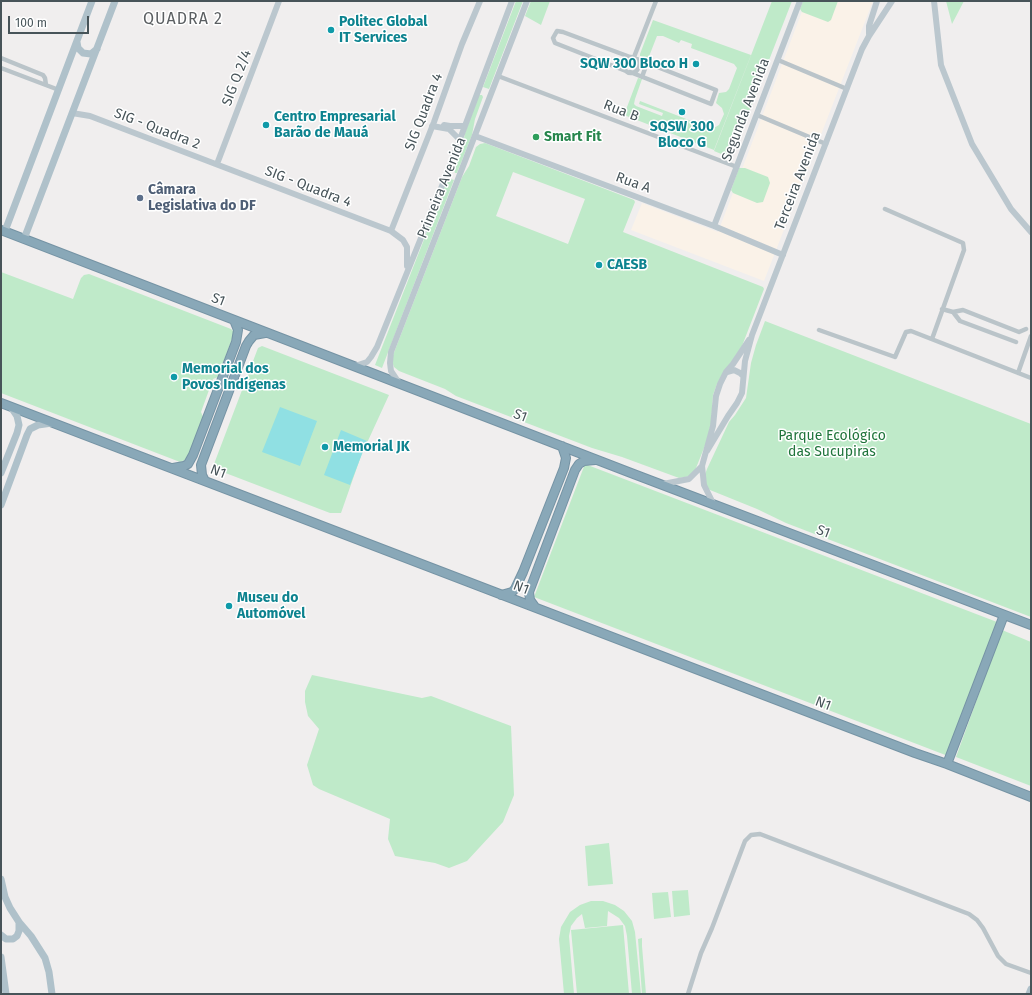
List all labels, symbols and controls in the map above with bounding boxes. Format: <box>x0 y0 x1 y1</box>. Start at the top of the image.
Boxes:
scale bar <box>10 8 91 34</box>
district label: QUADRA 2 <box>143 10 223 30</box>
place label: Politec Global IT Services <box>339 14 427 46</box>
text: 100 m <box>15 16 47 30</box>
marker: Politec Global IT Services <box>326 25 336 35</box>
street label: SIG Q 2/4 <box>219 48 255 108</box>
place label: SQW 300 Bloco H <box>580 56 688 72</box>
street label: Segunda Avenida <box>719 56 773 164</box>
marker: SQW 300 Bloco H <box>691 59 701 69</box>
street label: SIG Quadra 4 <box>402 71 446 153</box>
street label: Rua B <box>601 97 641 125</box>
street label: SIG - Quadra 2 <box>112 105 202 153</box>
marker: SQSW 300 Bloco G <box>677 107 687 117</box>
place label: Centro Empresarial Barão de Mauá <box>274 109 396 142</box>
place label: SQSW 300 Bloco G <box>650 119 714 152</box>
marker: Centro Empresarial Barão de Mauá <box>261 120 271 130</box>
place label: Smart Fit <box>544 129 602 145</box>
street label: Terceira Avenida <box>772 129 824 233</box>
marker: Smart Fit <box>531 132 541 142</box>
street label: Primeira Avenida <box>414 135 470 241</box>
street label: SIG - Quadra 4 <box>262 163 354 211</box>
street label: Rua A <box>613 169 653 197</box>
place label: Câmara Legislativa do DF <box>148 182 256 214</box>
marker: Câmara Legislativa do DF <box>135 193 145 203</box>
place label: CAESB <box>607 257 647 273</box>
marker: CAESB <box>594 260 604 270</box>
street label: S1 <box>209 290 227 310</box>
place label: Memorial dos Povos Indígenas <box>182 361 286 394</box>
marker: Memorial dos Povos Indígenas <box>169 372 179 382</box>
street label: S1 <box>511 406 529 426</box>
park label: Parque Ecológico das Sucupiras <box>778 428 886 460</box>
place label: Memorial JK <box>333 439 410 455</box>
marker: Memorial JK <box>320 442 330 452</box>
street label: N1 <box>208 461 228 483</box>
street label: S1 <box>814 522 832 542</box>
street label: N1 <box>511 577 531 599</box>
place label: Museu do Automóvel <box>237 590 305 622</box>
marker: Museu do Automóvel <box>224 601 234 611</box>
street label: N1 <box>813 693 833 715</box>

